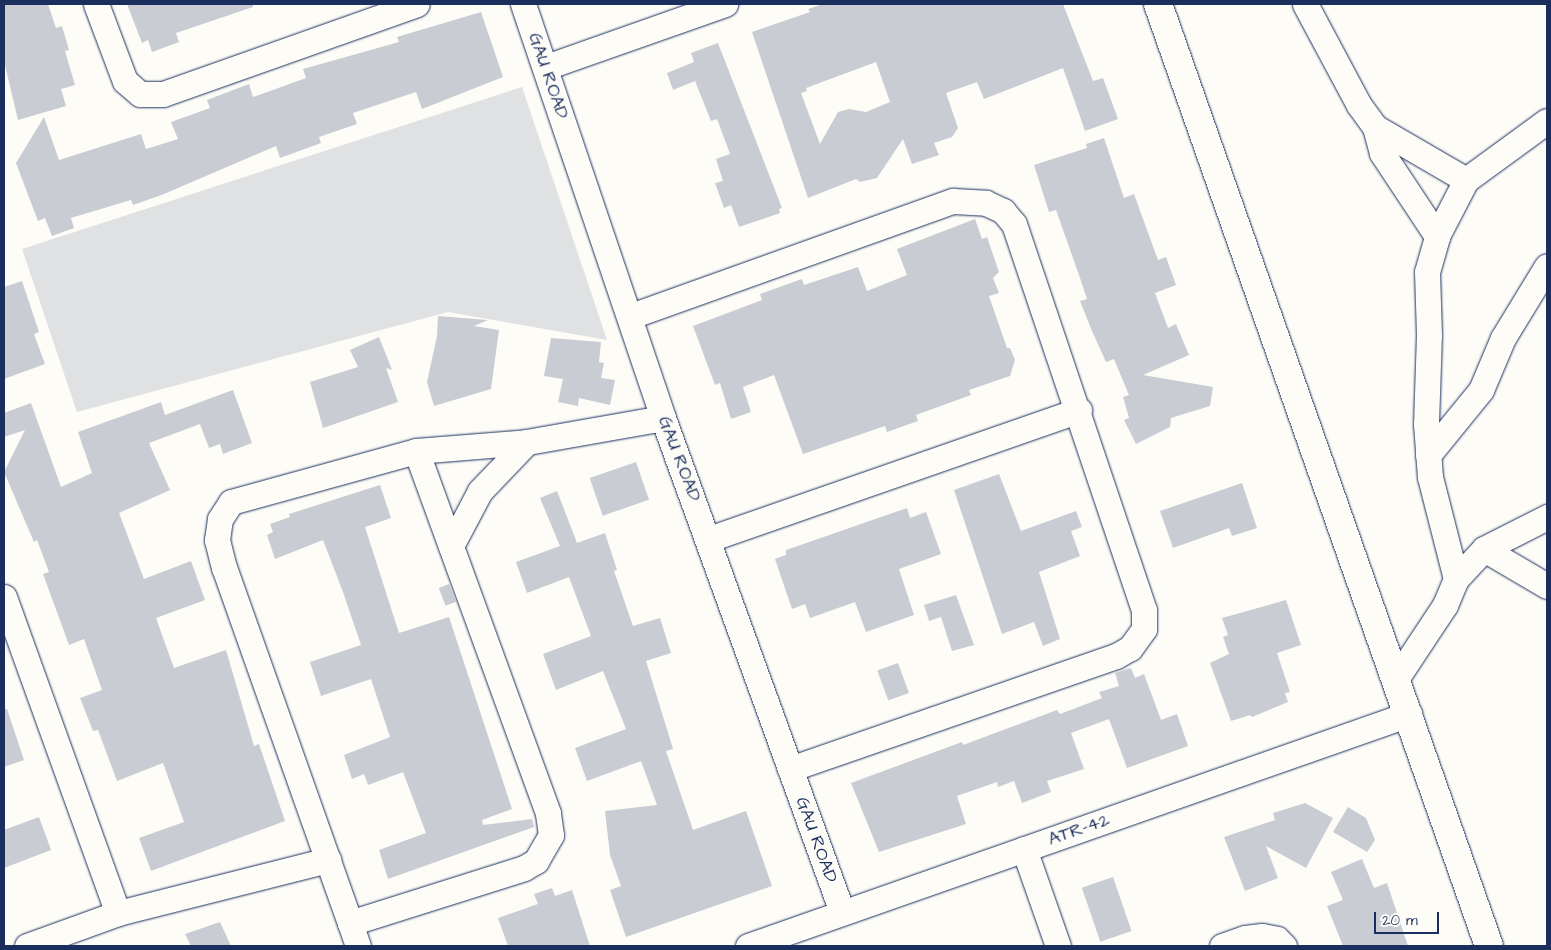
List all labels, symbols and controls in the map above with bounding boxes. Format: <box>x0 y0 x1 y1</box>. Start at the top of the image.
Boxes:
street label: GAU ROAD <box>523 30 573 122</box>
street label: GAU ROAD <box>653 413 705 505</box>
street label: GAU ROAD <box>791 794 841 886</box>
street label: ATR-42 <box>1045 809 1113 851</box>
scale bar <box>1376 902 1441 934</box>
text: 20 m <box>1382 910 1418 931</box>

